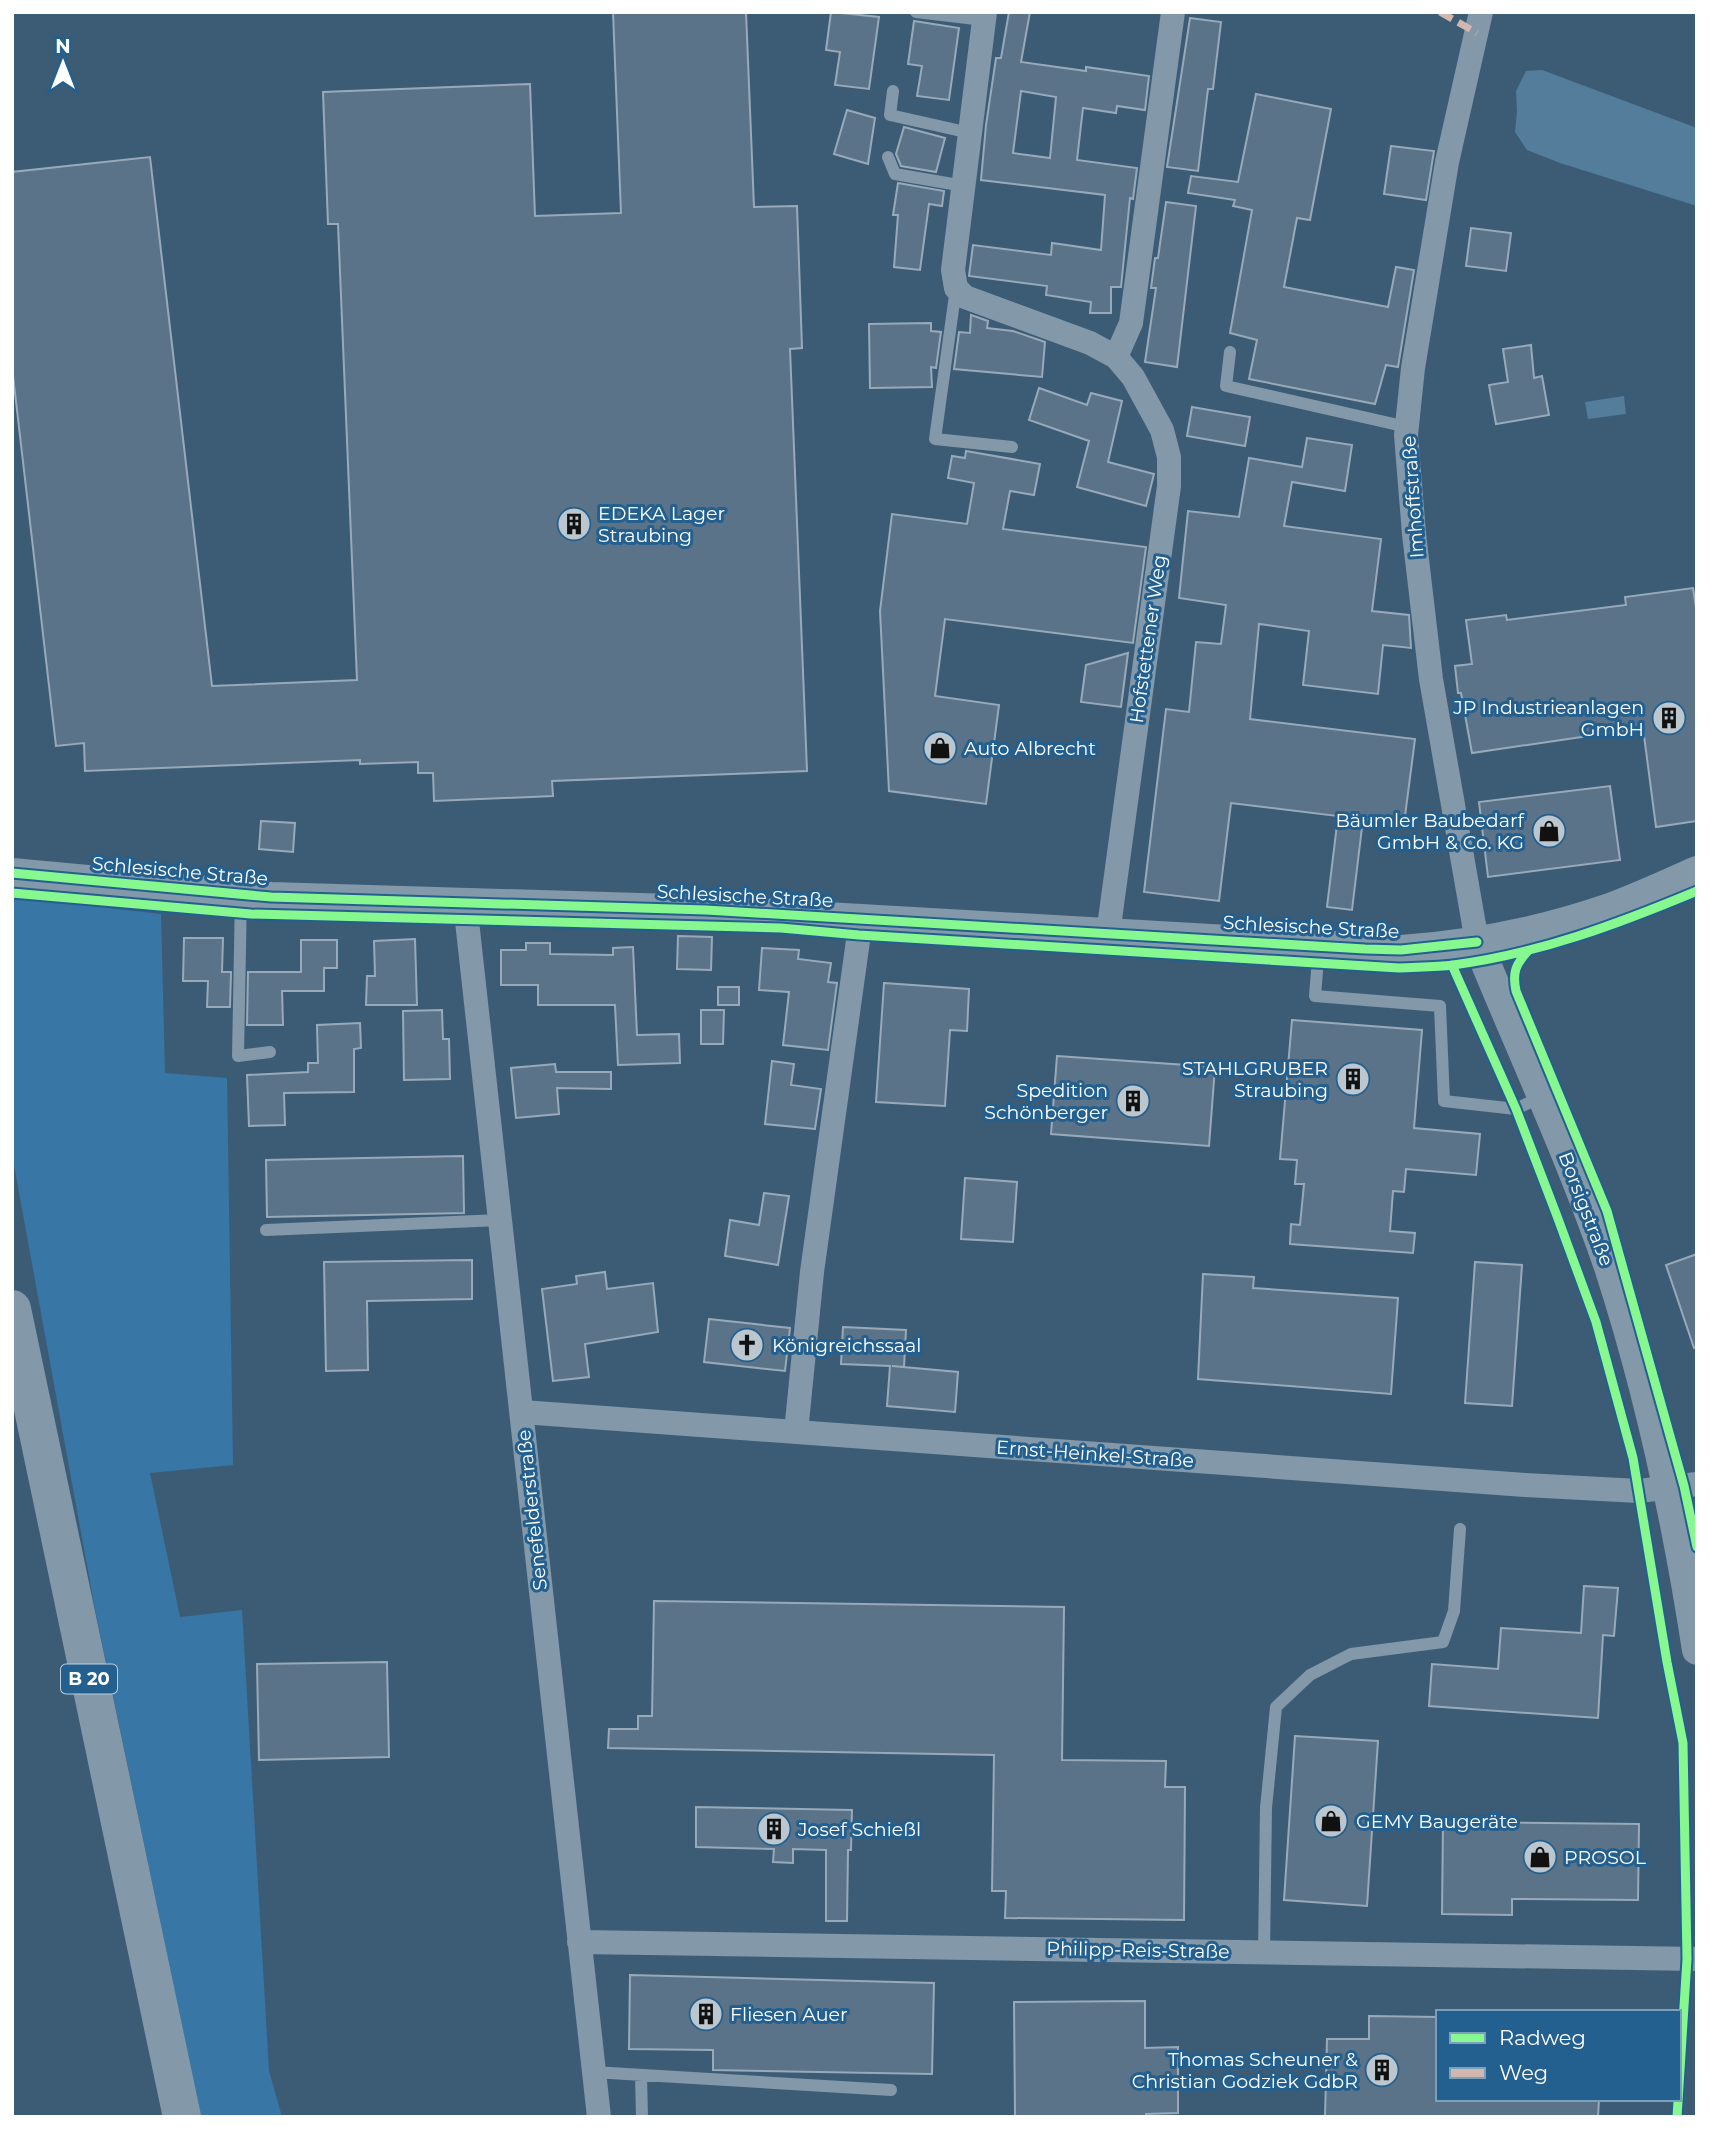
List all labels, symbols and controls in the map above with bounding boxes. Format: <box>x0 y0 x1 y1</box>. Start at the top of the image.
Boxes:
north arrow <box>28 28 98 98</box>
text: N <box>55 35 71 58</box>
street label: Imhoffstraße <box>1397 435 1429 559</box>
place label: EDEKA Lager Straubing <box>598 502 725 547</box>
building icon: EDEKA Lager Straubing <box>555 505 593 543</box>
street label: Hofstettener Weg <box>1125 553 1171 725</box>
place label: JP Industrieanlagen GmbH <box>1452 696 1644 741</box>
building icon: JP Industrieanlagen GmbH <box>1650 699 1688 737</box>
shop icon: Auto Albrecht <box>921 729 959 767</box>
place label: Auto Albrecht <box>964 737 1096 760</box>
place label: Bäumler Baubedarf GmbH & Co. KG <box>1336 809 1526 854</box>
shop icon: Bäumler Baubedarf GmbH & Co. KG <box>1530 812 1568 850</box>
street label: Schlesische Straße <box>91 852 269 890</box>
street label: Schlesische Straße <box>656 880 834 912</box>
street label: Schlesische Straße <box>1222 911 1400 943</box>
place label: STAHLGRUBER Straubing <box>1182 1057 1328 1102</box>
building icon: STAHLGRUBER Straubing <box>1334 1060 1372 1098</box>
place label: Spedition Schönberger <box>984 1079 1108 1124</box>
building icon: Spedition Schönberger <box>1114 1082 1152 1120</box>
street label: Borsigstraße <box>1554 1149 1618 1269</box>
church icon: Königreichssaal <box>728 1326 766 1364</box>
place label: Königreichssaal <box>772 1334 921 1357</box>
street label: Senefelderstraße <box>512 1428 552 1592</box>
street label: Ernst-Heinkel-Straße <box>995 1436 1195 1472</box>
road number: B 20 <box>61 1664 117 1694</box>
shop icon: GEMY Baugeräte <box>1312 1802 1350 1840</box>
building icon: Josef Schießl <box>755 1810 793 1848</box>
place label: GEMY Baugeräte <box>1356 1810 1518 1833</box>
place label: Josef Schießl <box>797 1818 921 1841</box>
shop icon: PROSOL <box>1521 1838 1559 1876</box>
place label: PROSOL <box>1564 1846 1647 1869</box>
street label: Philipp-Reis-Straße <box>1046 1937 1230 1963</box>
building icon: Fliesen Auer <box>687 1995 725 2033</box>
place label: Fliesen Auer <box>730 2003 848 2026</box>
legend <box>1436 2010 1681 2101</box>
text: Radweg <box>1499 2025 1586 2050</box>
place label: Thomas Scheuner & Christian Godziek GdbR <box>1132 2048 1358 2093</box>
building icon: Thomas Scheuner & Christian Godziek GdbR <box>1363 2051 1401 2089</box>
text: Weg <box>1499 2060 1548 2085</box>

